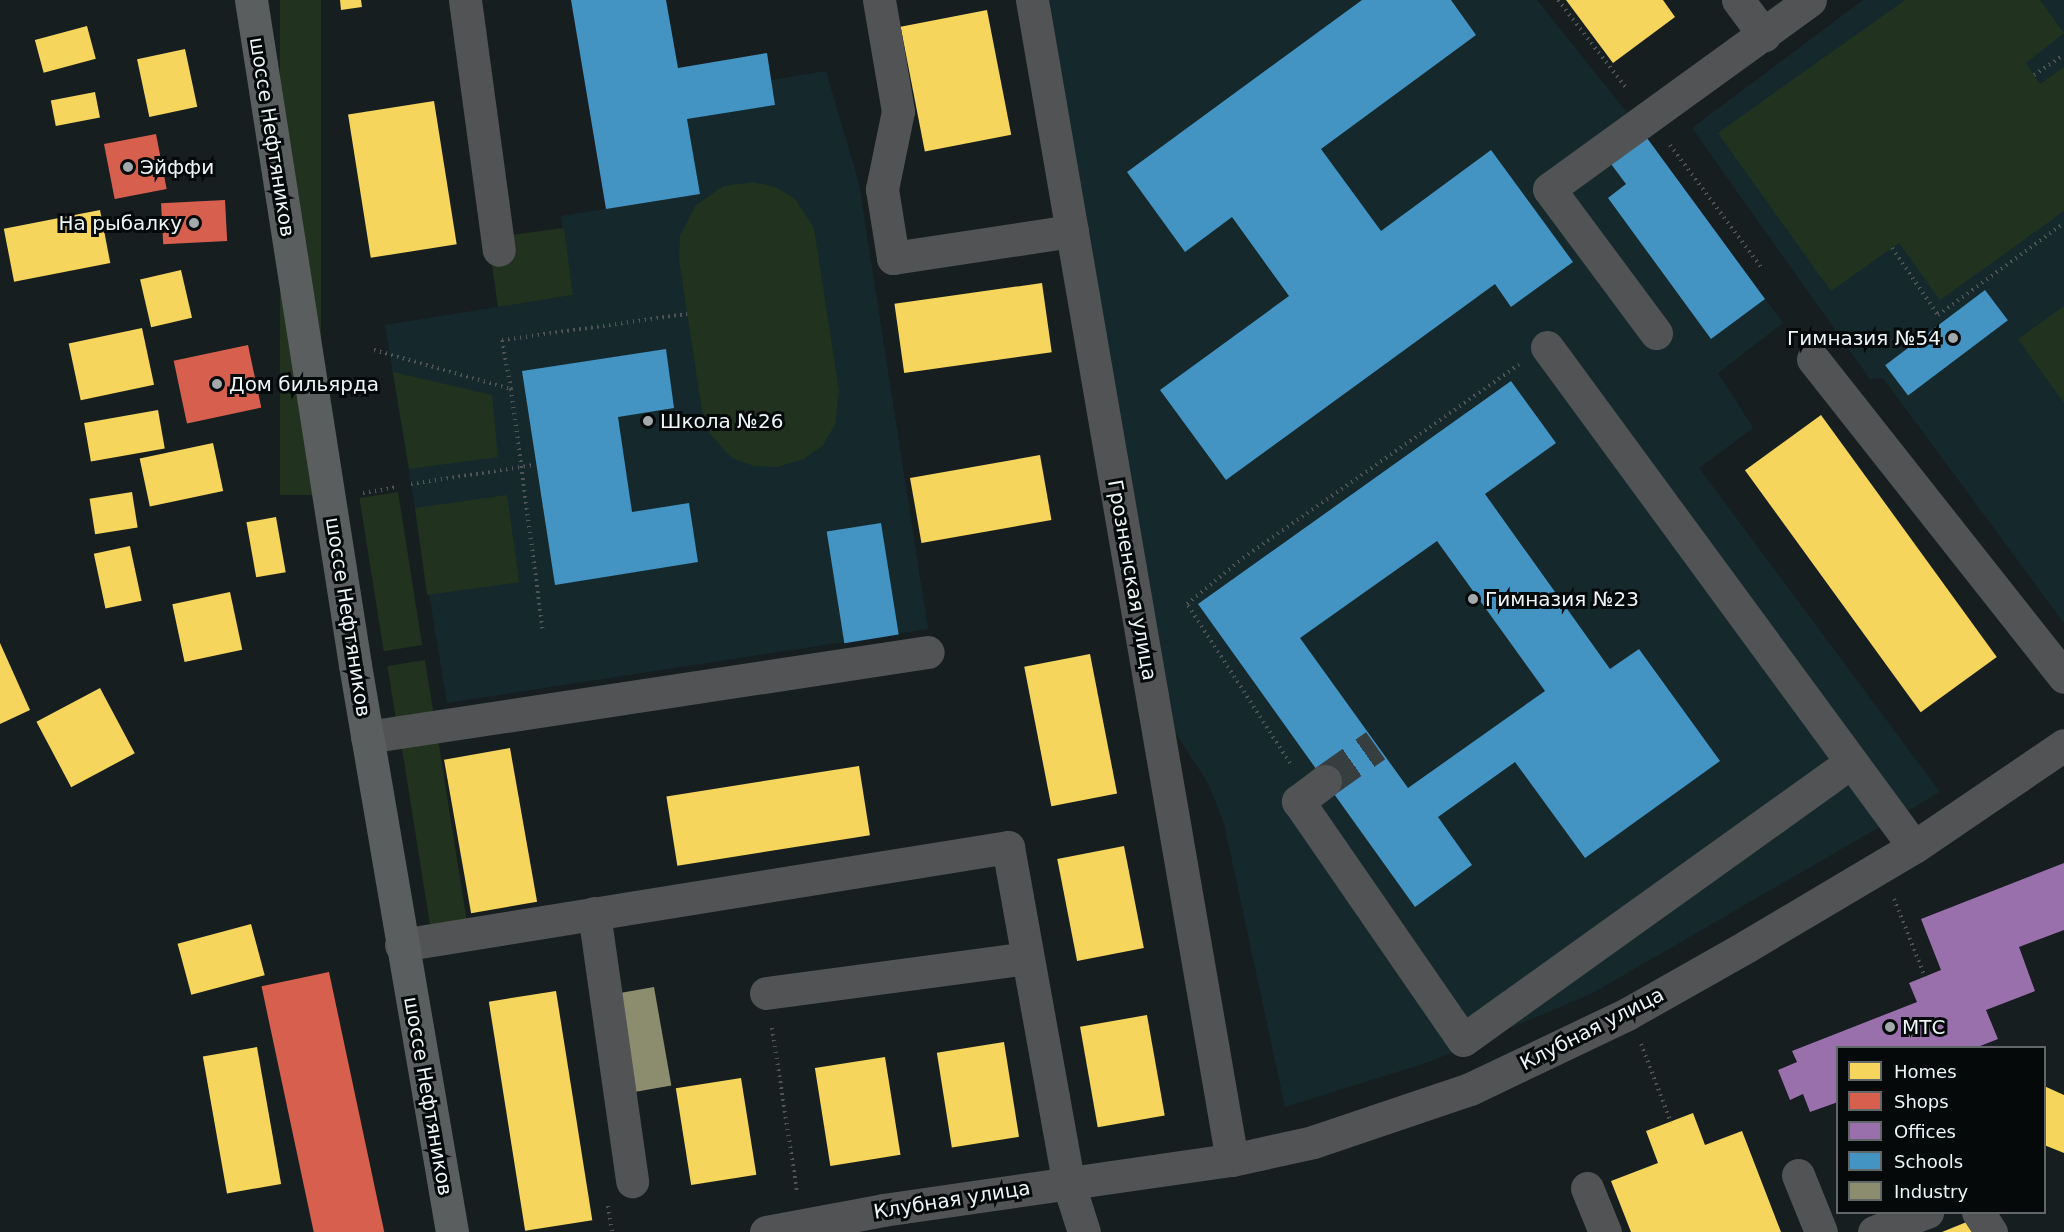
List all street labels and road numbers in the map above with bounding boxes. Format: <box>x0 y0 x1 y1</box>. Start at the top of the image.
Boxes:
street label: шоссе Нефтяников <box>244 36 300 238</box>
street label: Грозненская улица <box>1103 478 1161 682</box>
street label: шоссе Нефтяников <box>320 516 376 718</box>
street label: Клубная улица <box>1516 982 1668 1076</box>
street label: шоссе Нефтяников <box>399 995 457 1197</box>
street label: Клубная улица <box>872 1176 1032 1224</box>

